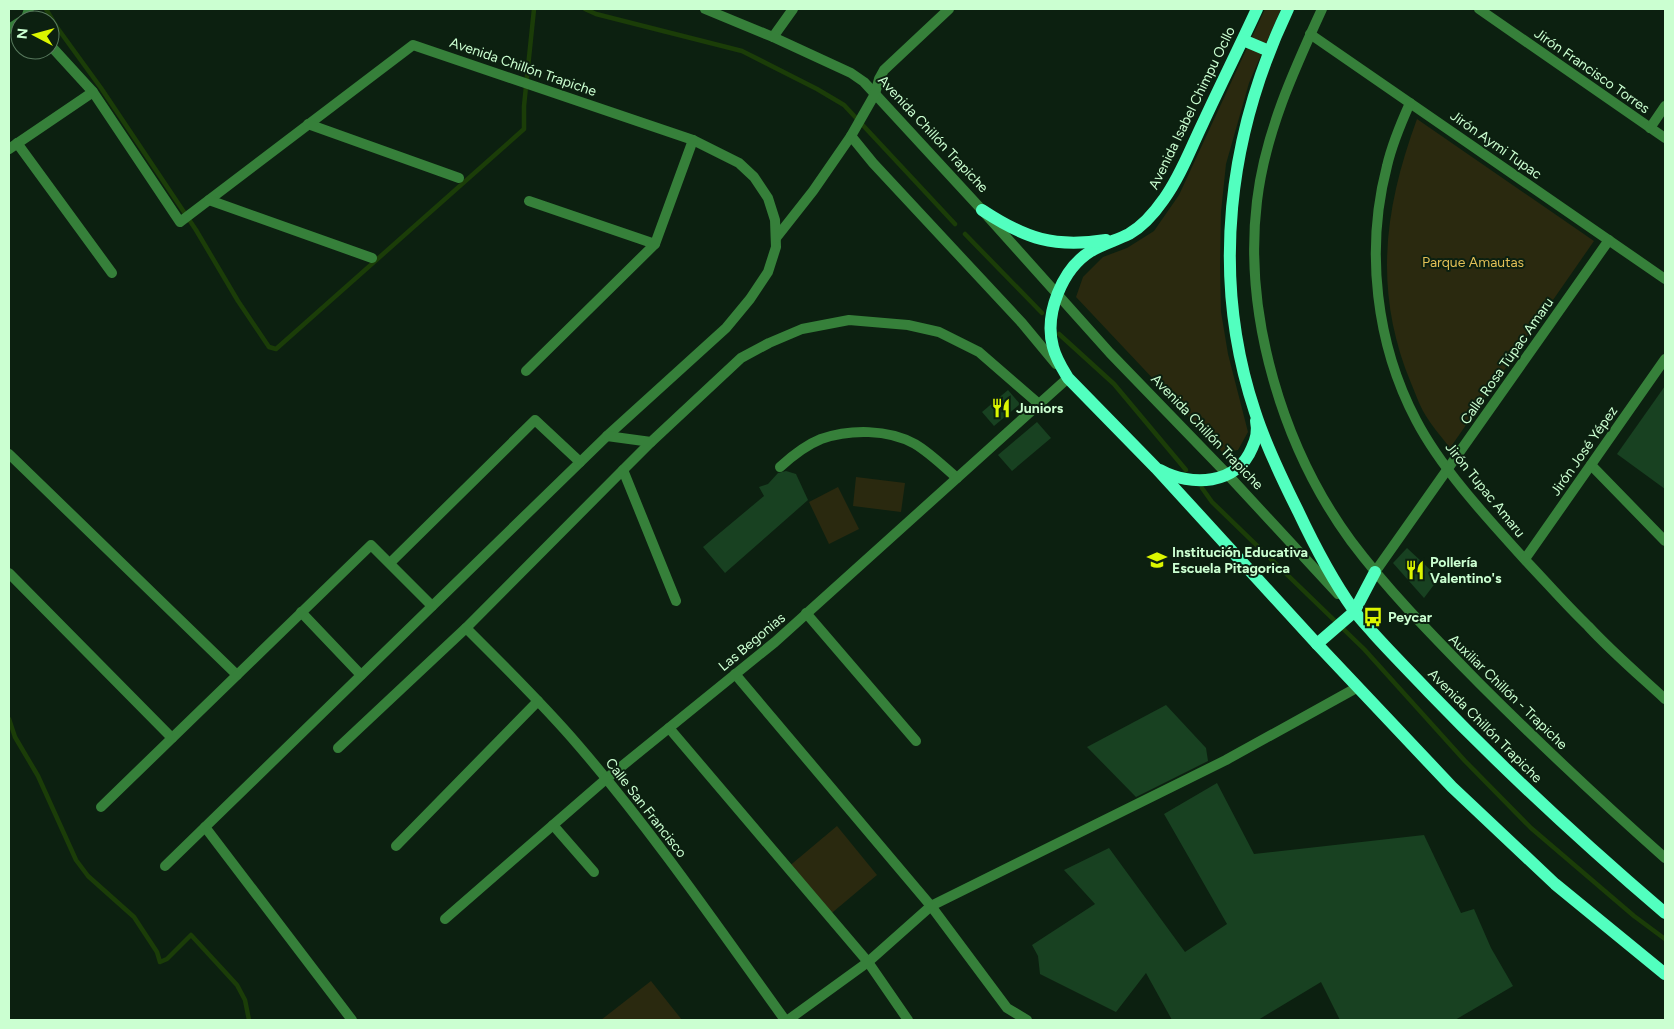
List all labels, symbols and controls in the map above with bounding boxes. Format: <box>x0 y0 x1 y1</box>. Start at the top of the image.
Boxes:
north arrow <box>10 10 60 60</box>
street label: Avenida Isabel Chimpu Ocllo <box>1145 24 1239 192</box>
street label: Jirón Francisco Torres <box>1531 25 1653 117</box>
text: N <box>14 27 32 40</box>
street label: Avenida Chillón Trapiche <box>447 34 599 100</box>
street label: Avenida Chillón Trapiche <box>874 72 992 196</box>
street label: Jirón Aymi Tupac <box>1447 107 1545 183</box>
park label: Parque Amautas <box>1422 254 1524 271</box>
street label: Calle Rosa Túpac Amaru <box>1457 294 1557 428</box>
street label: Avenida Chillón Trapiche <box>1147 371 1267 494</box>
restaurant icon: Juniors <box>990 397 1012 419</box>
place label: Juniors <box>1016 400 1064 417</box>
street label: Jirón José Yépez <box>1547 403 1621 499</box>
street label: Jirón Tupac Amaru <box>1442 439 1528 541</box>
place label: Institución Educativa Escuela Pitagorica <box>1172 544 1308 577</box>
school or university icon: Institución Educativa Escuela Pitagorica <box>1146 549 1168 571</box>
place label: Pollería Valentino's <box>1430 554 1502 587</box>
restaurant icon: Pollería Valentino's <box>1404 559 1426 581</box>
bus stop icon: Peycar <box>1362 606 1384 628</box>
street label: Las Begonias <box>715 609 789 675</box>
place label: Peycar <box>1388 609 1433 626</box>
street label: Auxiliar Chillón - Trapiche <box>1445 631 1571 753</box>
street label: Avenida Chillón Trapiche <box>1424 665 1546 787</box>
street label: Calle San Francisco <box>602 755 690 861</box>

